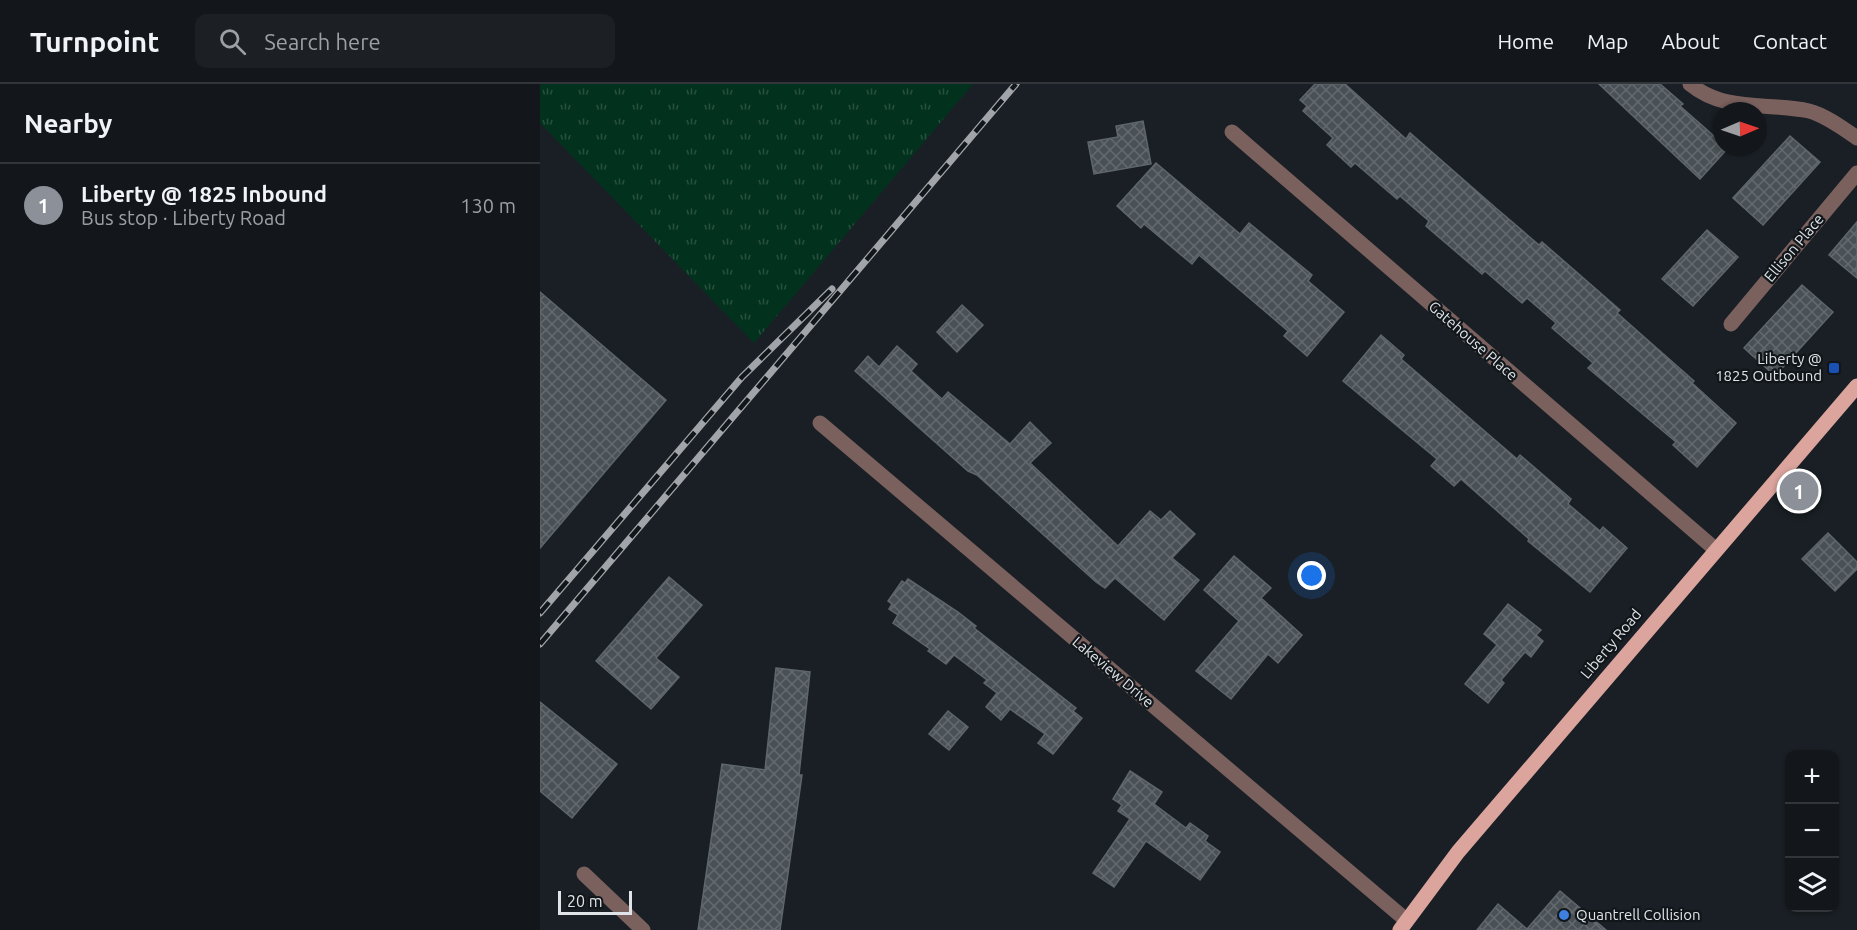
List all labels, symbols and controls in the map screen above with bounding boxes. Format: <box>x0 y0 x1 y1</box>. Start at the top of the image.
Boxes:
search box <box>195 14 615 68</box>
icon: search <box>216 25 249 58</box>
text: Turnpoint <box>30 26 159 57</box>
text: Search here <box>264 29 381 54</box>
text: Home <box>1497 29 1554 53</box>
text: Map <box>1587 29 1628 53</box>
text: About <box>1661 29 1720 53</box>
text: Contact <box>1753 29 1827 53</box>
north arrow <box>1713 102 1767 156</box>
text: Nearby <box>24 109 112 138</box>
text: Liberty @ 1825 Inbound <box>81 181 327 206</box>
text: 1 <box>38 194 49 217</box>
text: 130 m <box>460 194 516 217</box>
text: Bus stop · Liberty Road <box>81 206 286 229</box>
street label: Ellison Place <box>1760 210 1827 285</box>
street label: Gatehouse Place <box>1426 298 1521 384</box>
place label: Liberty @ 1825 Outbound <box>1715 350 1822 384</box>
marker: Liberty @ 1825 Outbound <box>1827 361 1841 375</box>
pin: 1 <box>1780 468 1818 514</box>
your location <box>1297 561 1326 590</box>
street label: Liberty Road <box>1577 606 1645 682</box>
street label: Lakeview Drive <box>1069 633 1157 711</box>
map controls <box>1785 750 1839 912</box>
button: + <box>1785 750 1839 804</box>
button: − <box>1785 804 1839 858</box>
button: layers <box>1785 858 1839 912</box>
scale bar <box>558 888 632 916</box>
text: 20 m <box>567 892 603 910</box>
place label: Quantrell Collision <box>1576 906 1701 923</box>
marker: Quantrell Collision <box>1557 908 1571 922</box>

